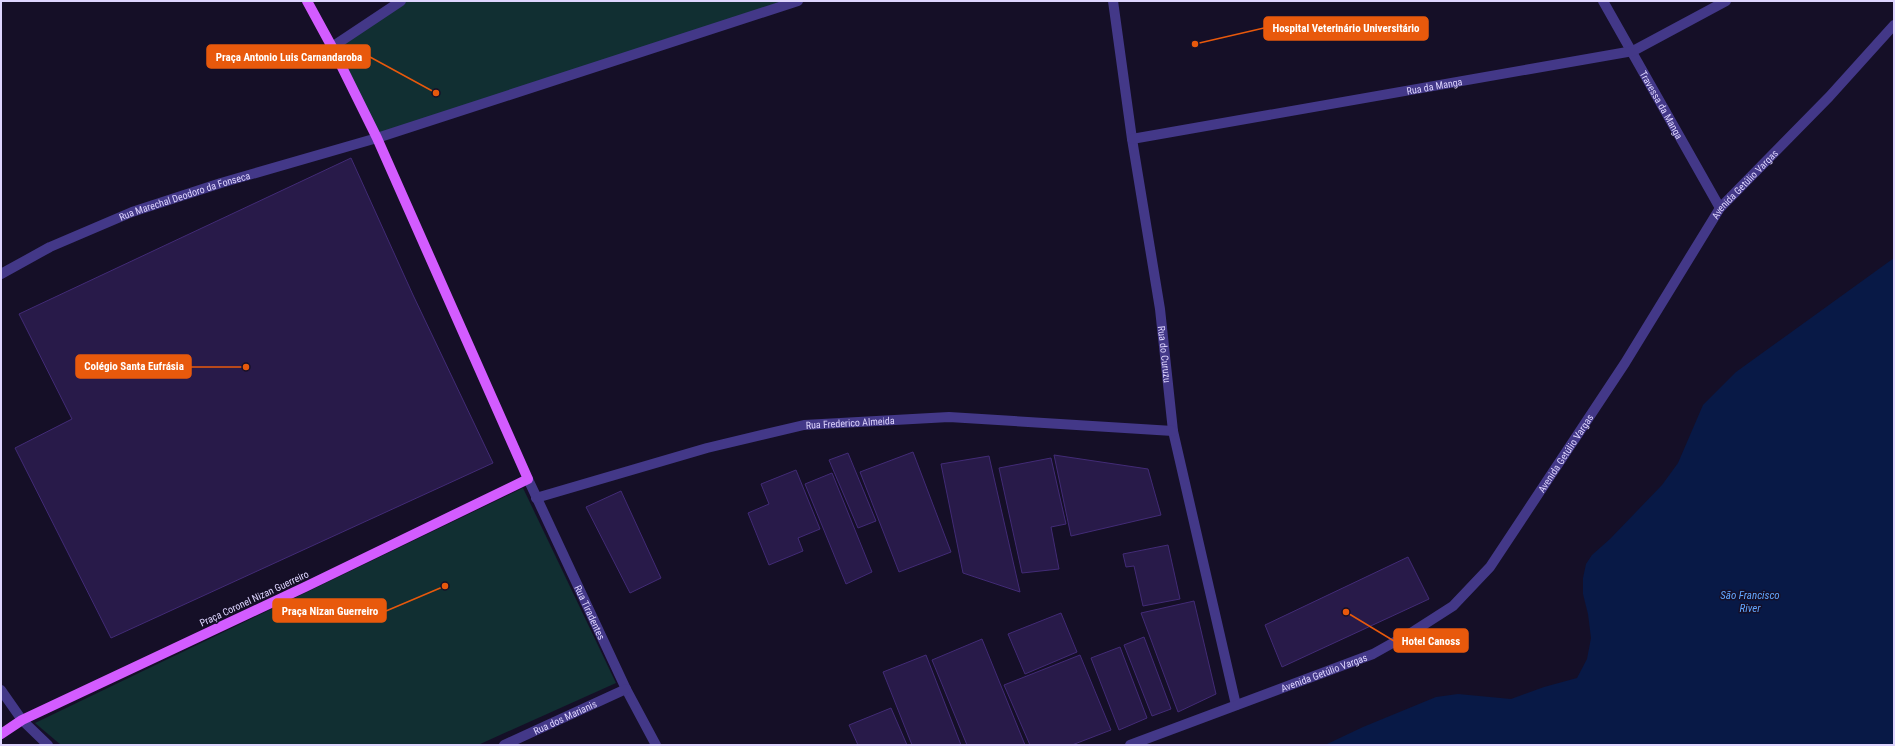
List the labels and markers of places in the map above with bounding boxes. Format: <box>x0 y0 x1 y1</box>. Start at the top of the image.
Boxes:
callout: Hospital Veterinário Universitário <box>1264 17 1428 40</box>
callout: Praça Antonio Luis Carnandaroba <box>207 45 370 68</box>
callout: Colégio Santa Eufrásia <box>76 355 191 378</box>
callout: Praça Nizan Guerreiro <box>273 599 386 622</box>
callout: Hotel Canoss <box>1394 629 1468 652</box>

